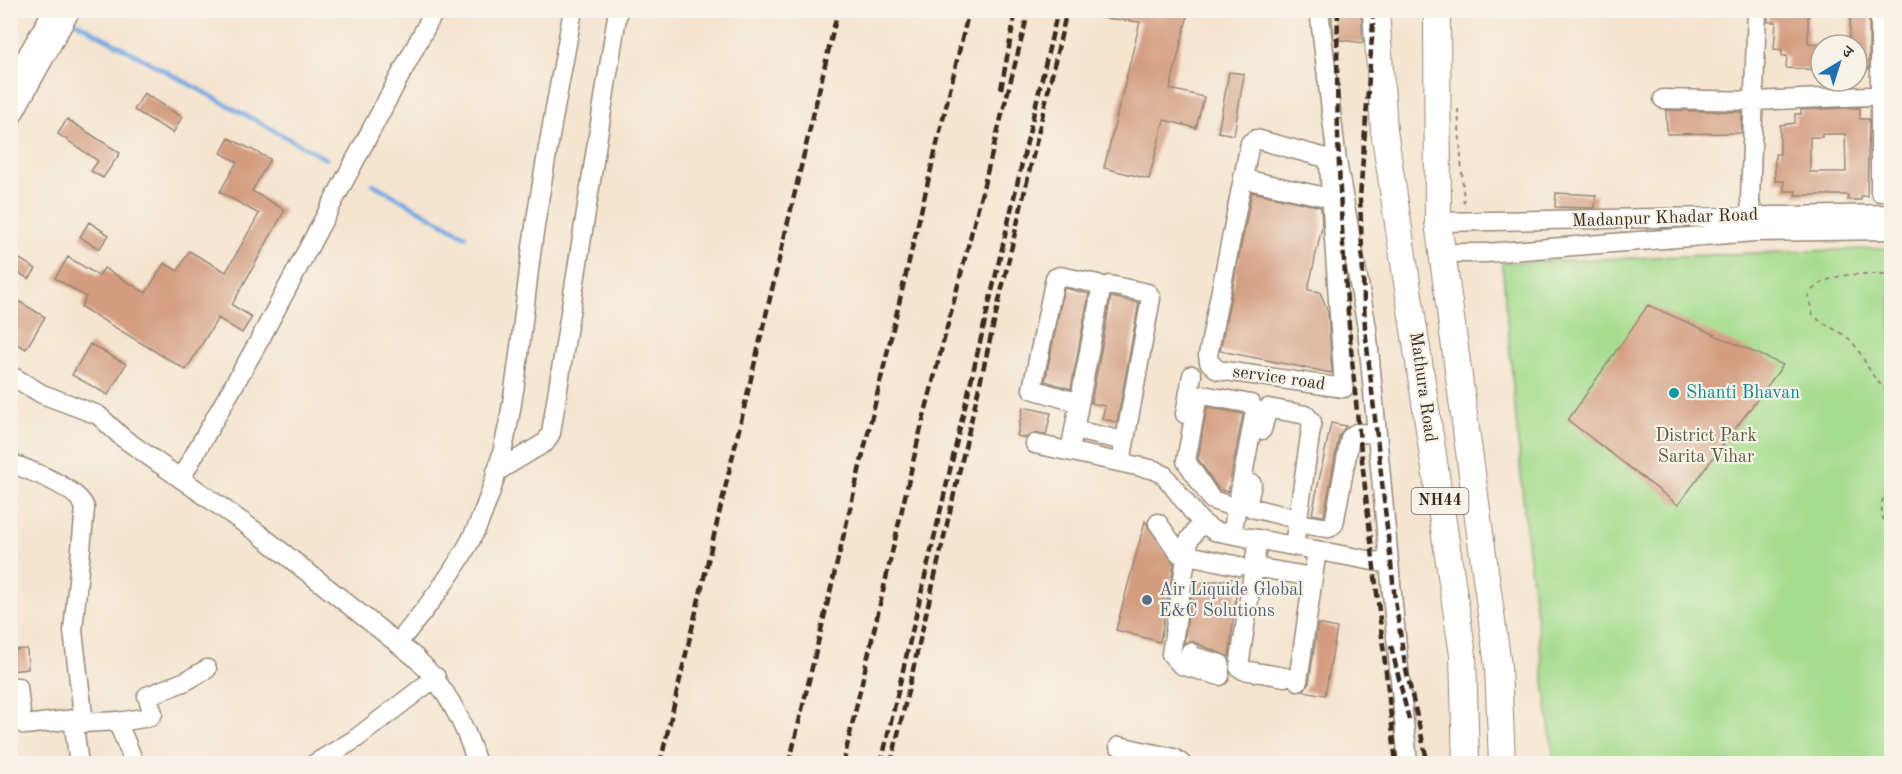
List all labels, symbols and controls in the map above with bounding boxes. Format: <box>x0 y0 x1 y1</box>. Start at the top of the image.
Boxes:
north arrow <box>1809 33 1869 93</box>
text: उ <box>1838 43 1857 63</box>
street label: Madanpur Khadar Road <box>1572 206 1758 230</box>
street label: Mathura Road <box>1406 331 1440 443</box>
street label: service road <box>1231 363 1327 393</box>
place label: Shanti Bhavan <box>1686 384 1800 402</box>
marker: Shanti Bhavan <box>1667 386 1681 400</box>
park label: District Park Sarita Vihar <box>1655 427 1757 466</box>
road number: NH44 <box>1412 488 1468 514</box>
place label: Air Liquide Global E&C Solutions <box>1159 581 1303 620</box>
marker: Air Liquide Global E&C Solutions <box>1140 593 1154 607</box>

